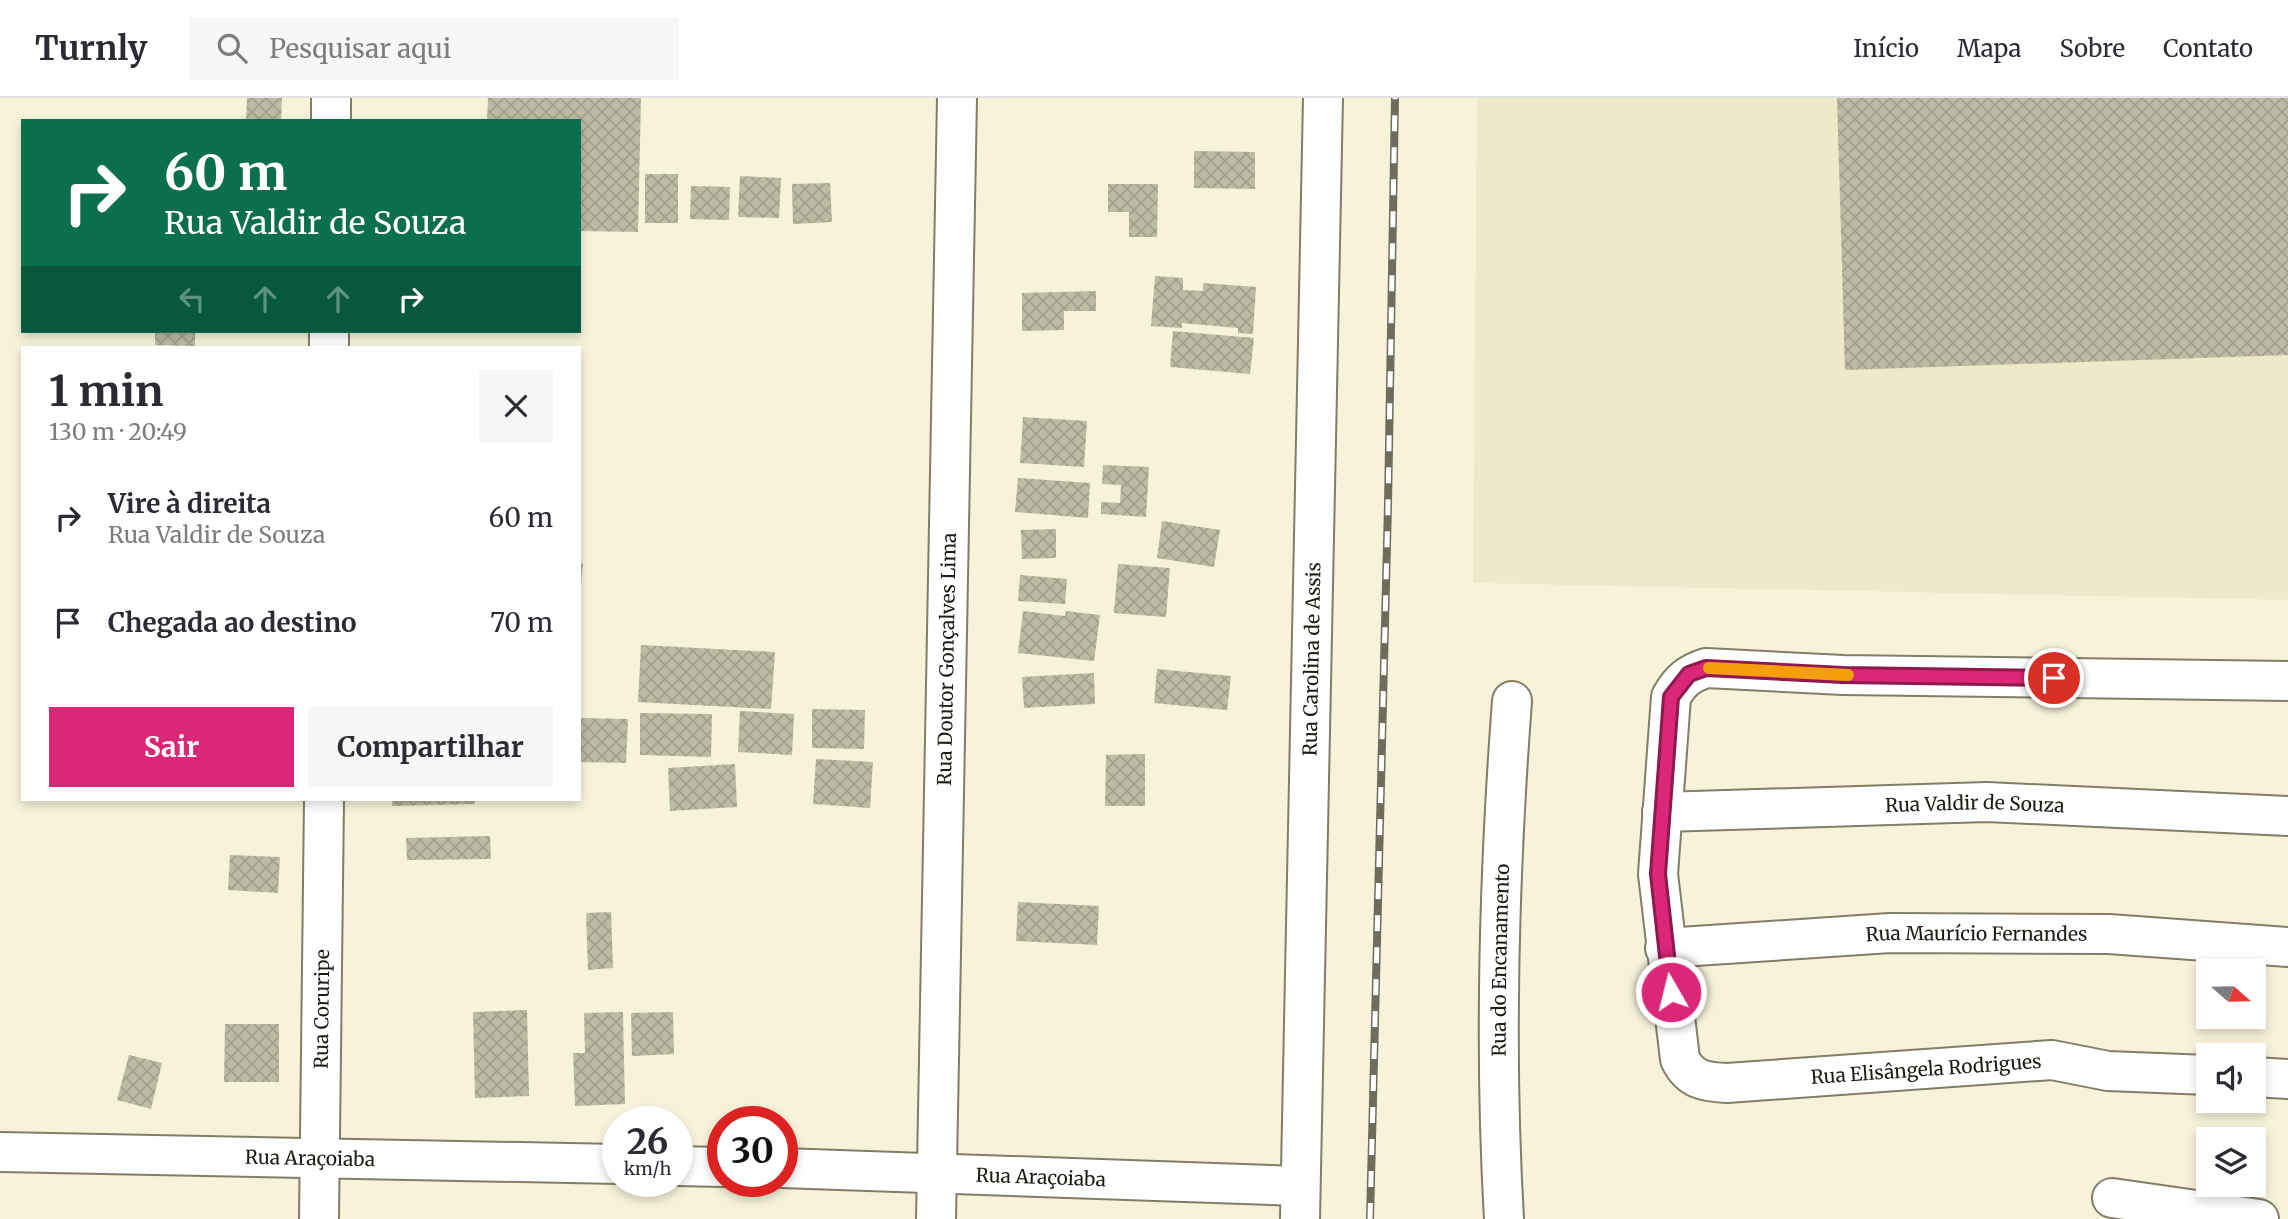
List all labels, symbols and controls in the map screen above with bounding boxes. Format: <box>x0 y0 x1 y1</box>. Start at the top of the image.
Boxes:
search box <box>189 17 679 80</box>
text: Turnly <box>35 28 147 69</box>
icon: search <box>213 29 251 67</box>
text: Pesquisar aqui <box>269 32 451 65</box>
text: Início <box>1853 33 1919 64</box>
text: Mapa <box>1957 33 2021 64</box>
text: Sobre <box>2059 33 2125 64</box>
text: Contato <box>2163 33 2253 64</box>
text: 60 m <box>164 142 287 203</box>
icon: right <box>49 147 140 238</box>
text: Rua Valdir de Souza <box>164 203 466 243</box>
icon: left <box>173 280 211 318</box>
icon: ahead <box>246 280 284 318</box>
icon: ahead <box>319 280 357 318</box>
icon: right <box>392 280 430 318</box>
text: 1 min <box>49 365 163 417</box>
button: close <box>479 369 553 443</box>
text: 130 m · 20:49 <box>49 417 187 446</box>
text: Vire à direita <box>108 487 271 520</box>
icon: right <box>49 499 87 537</box>
text: 60 m <box>489 501 553 534</box>
text: Rua Valdir de Souza <box>108 520 325 549</box>
street label: Rua Doutor Gonçalves Lima <box>932 532 961 786</box>
street label: Rua Carolina de Assis <box>1297 562 1325 756</box>
icon: arrive <box>49 604 87 642</box>
text: Chegada ao destino <box>108 606 357 639</box>
text: 70 m <box>490 606 553 639</box>
pin <box>2024 648 2084 708</box>
icon: arrive <box>2035 659 2073 697</box>
button: Sair <box>49 707 294 787</box>
button: Compartilhar <box>308 707 553 787</box>
street label: Rua Valdir de Souza <box>1885 790 2065 818</box>
street label: Rua do Encanamento <box>1487 863 1514 1057</box>
street label: Rua Maurício Fernandes <box>1865 921 2087 947</box>
street label: Rua Coruripe <box>309 949 334 1069</box>
position arrow <box>1634 955 1708 1029</box>
north arrow <box>2196 959 2266 1029</box>
map controls <box>2196 959 2266 1197</box>
button: sound <box>2196 1043 2266 1113</box>
street label: Rua Elisângela Rodrigues <box>1810 1049 2042 1089</box>
speed limit sign: 30 <box>707 1106 798 1197</box>
text: 26 <box>627 1120 668 1164</box>
button: layers <box>2196 1127 2266 1197</box>
street label: Rua Araçoiaba <box>245 1145 375 1171</box>
text: km/h <box>624 1157 671 1180</box>
street label: Rua Araçoiaba <box>975 1163 1106 1191</box>

